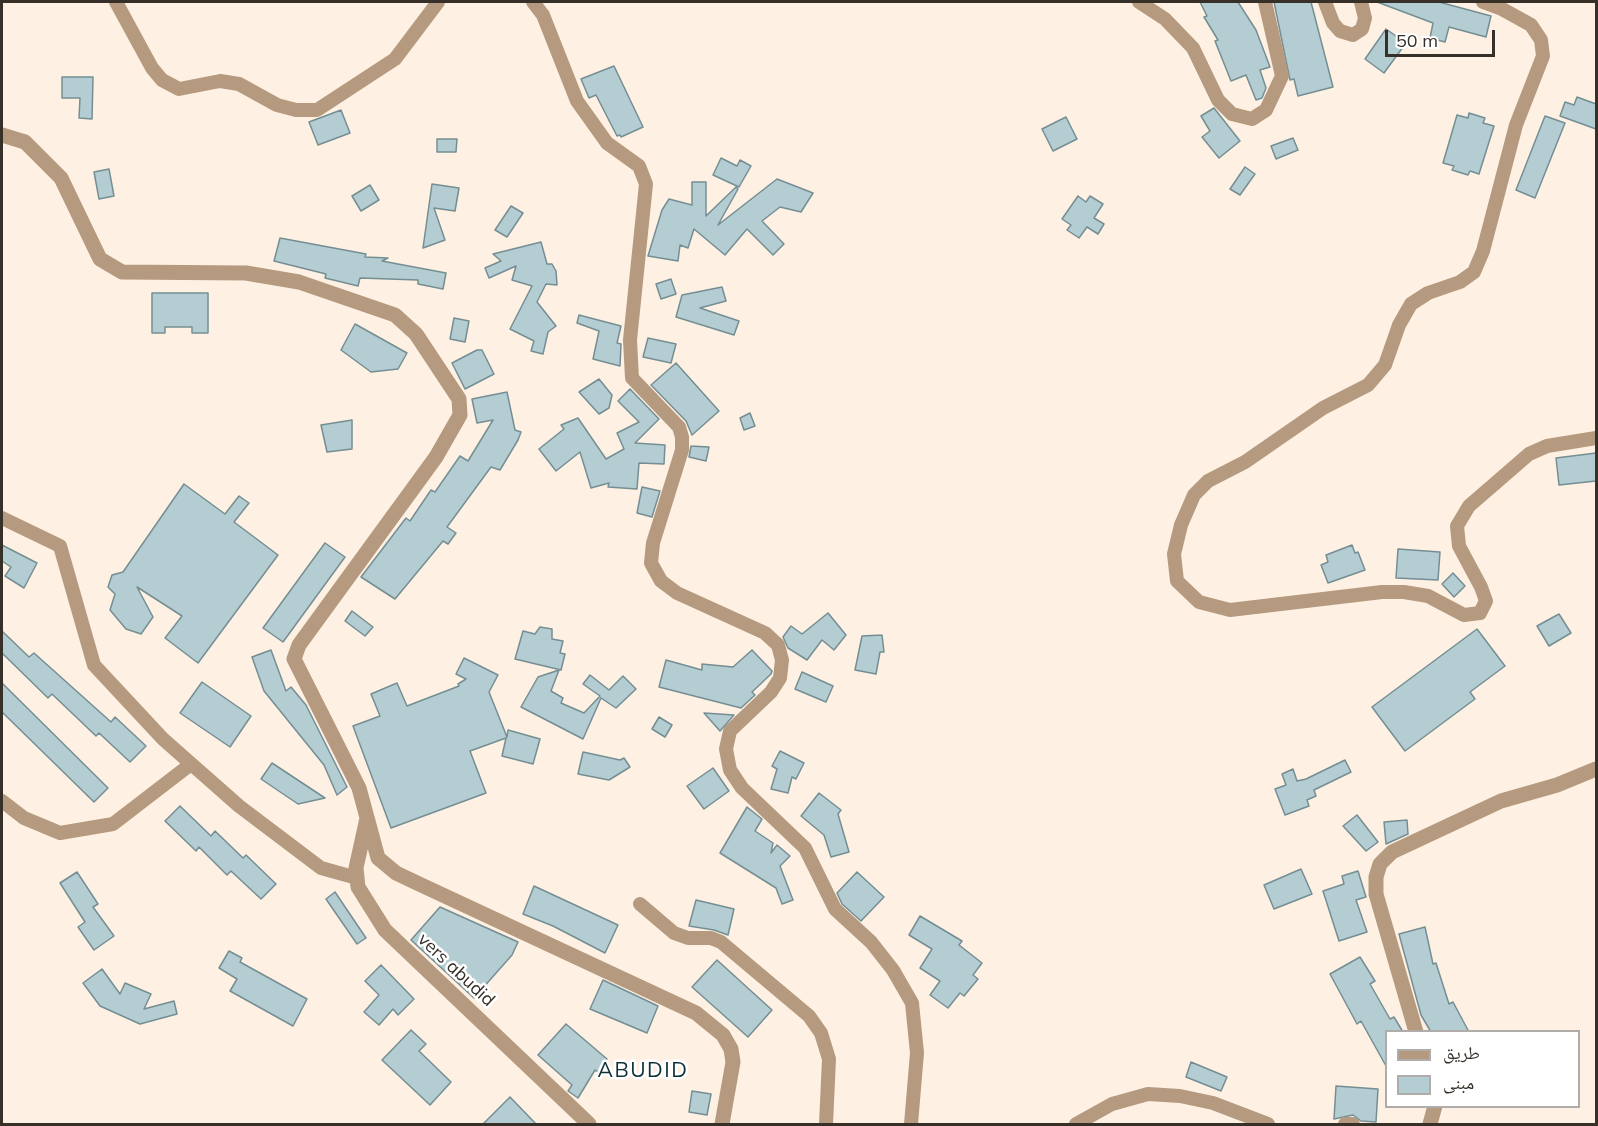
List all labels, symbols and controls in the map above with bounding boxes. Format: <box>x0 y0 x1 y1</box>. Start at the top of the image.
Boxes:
scale bar <box>1388 18 1498 56</box>
text: 50 m <box>1396 29 1438 52</box>
street label: vers abudid <box>413 929 499 1011</box>
legend <box>1385 1030 1580 1108</box>
text: طريق <box>1443 1041 1480 1064</box>
district label: ABUDID <box>598 1058 688 1084</box>
text: مبنى <box>1443 1071 1474 1094</box>

